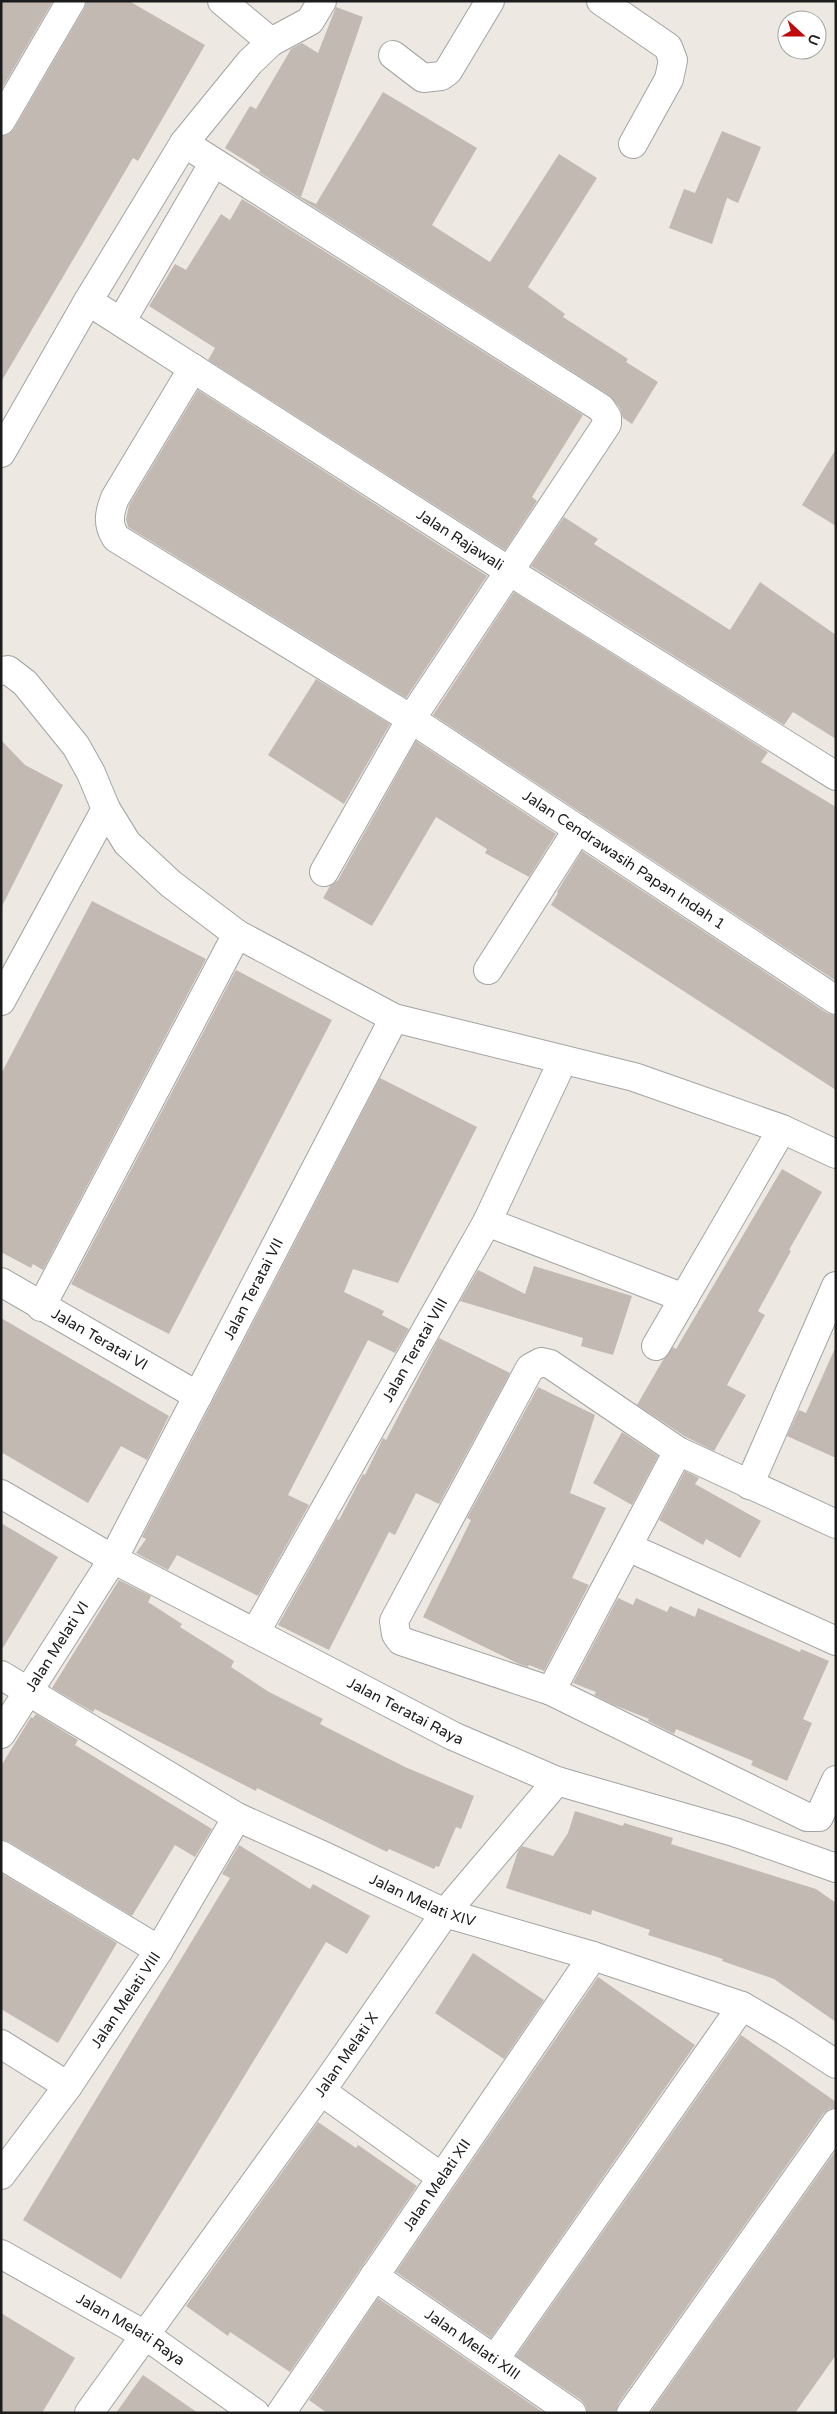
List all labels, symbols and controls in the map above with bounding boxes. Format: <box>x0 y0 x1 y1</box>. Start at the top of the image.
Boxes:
north arrow <box>777 10 827 60</box>
text: U <box>804 31 824 47</box>
street label: Jalan Rajawali <box>413 505 507 574</box>
street label: Jalan Cendrawasih Papan Indah 1 <box>519 786 729 933</box>
street label: Jalan Teratai VII <box>219 1235 287 1343</box>
street label: Jalan Teratai VIII <box>378 1295 451 1405</box>
street label: Jalan Teratai VI <box>48 1304 151 1374</box>
street label: Jalan Melati VI <box>22 1598 93 1695</box>
street label: Jalan Teratai Raya <box>344 1673 466 1748</box>
street label: Jalan Melati XIV <box>367 1870 478 1931</box>
street label: Jalan Melati VIII <box>87 1948 164 2051</box>
street label: Jalan Melati X <box>311 2009 382 2101</box>
street label: Jalan Melati XII <box>399 2136 474 2235</box>
street label: Jalan Melati Raya <box>73 2289 188 2369</box>
street label: Jalan Melati XIII <box>422 2305 524 2383</box>

